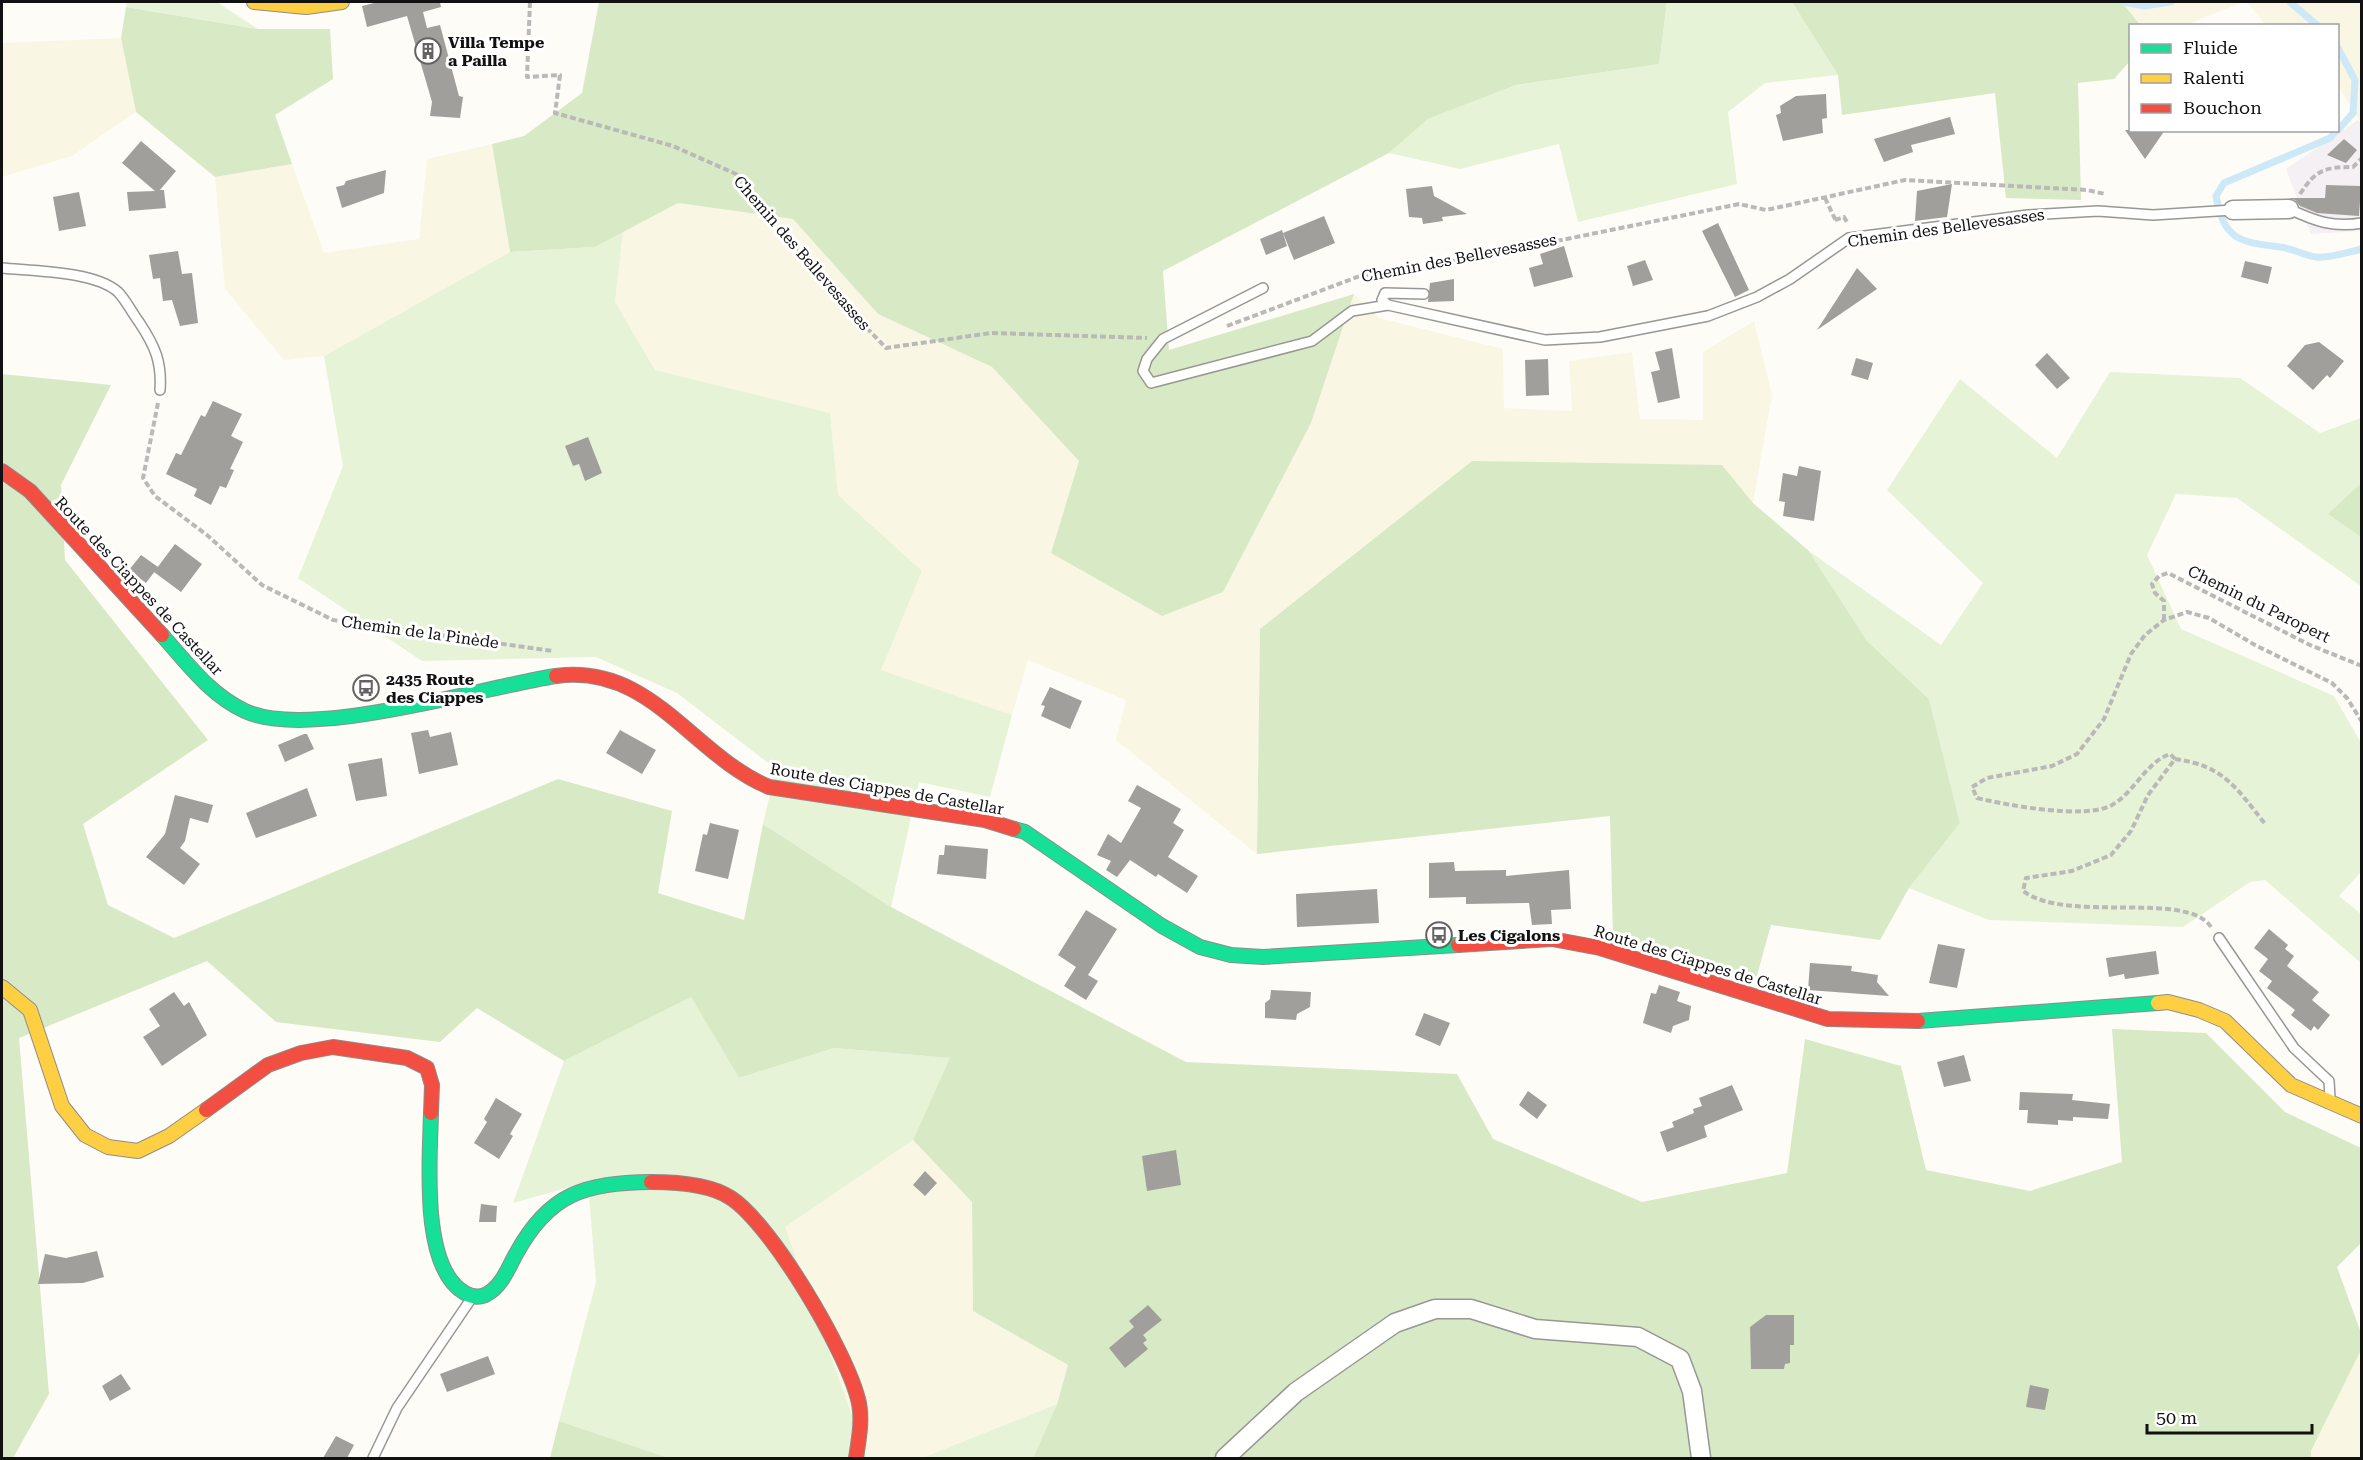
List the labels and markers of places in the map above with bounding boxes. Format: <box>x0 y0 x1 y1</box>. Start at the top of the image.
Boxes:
place label: Villa Tempe a Pailla <box>448 33 544 70</box>
building icon: Villa Tempe a Pailla <box>413 36 443 66</box>
place label: 2435 Route des Ciappes <box>386 670 484 707</box>
bus stop icon: 2435 Route des Ciappes <box>351 673 381 703</box>
bus stop icon: Les Cigalons <box>1424 920 1454 950</box>
place label: Les Cigalons <box>1458 926 1560 945</box>

